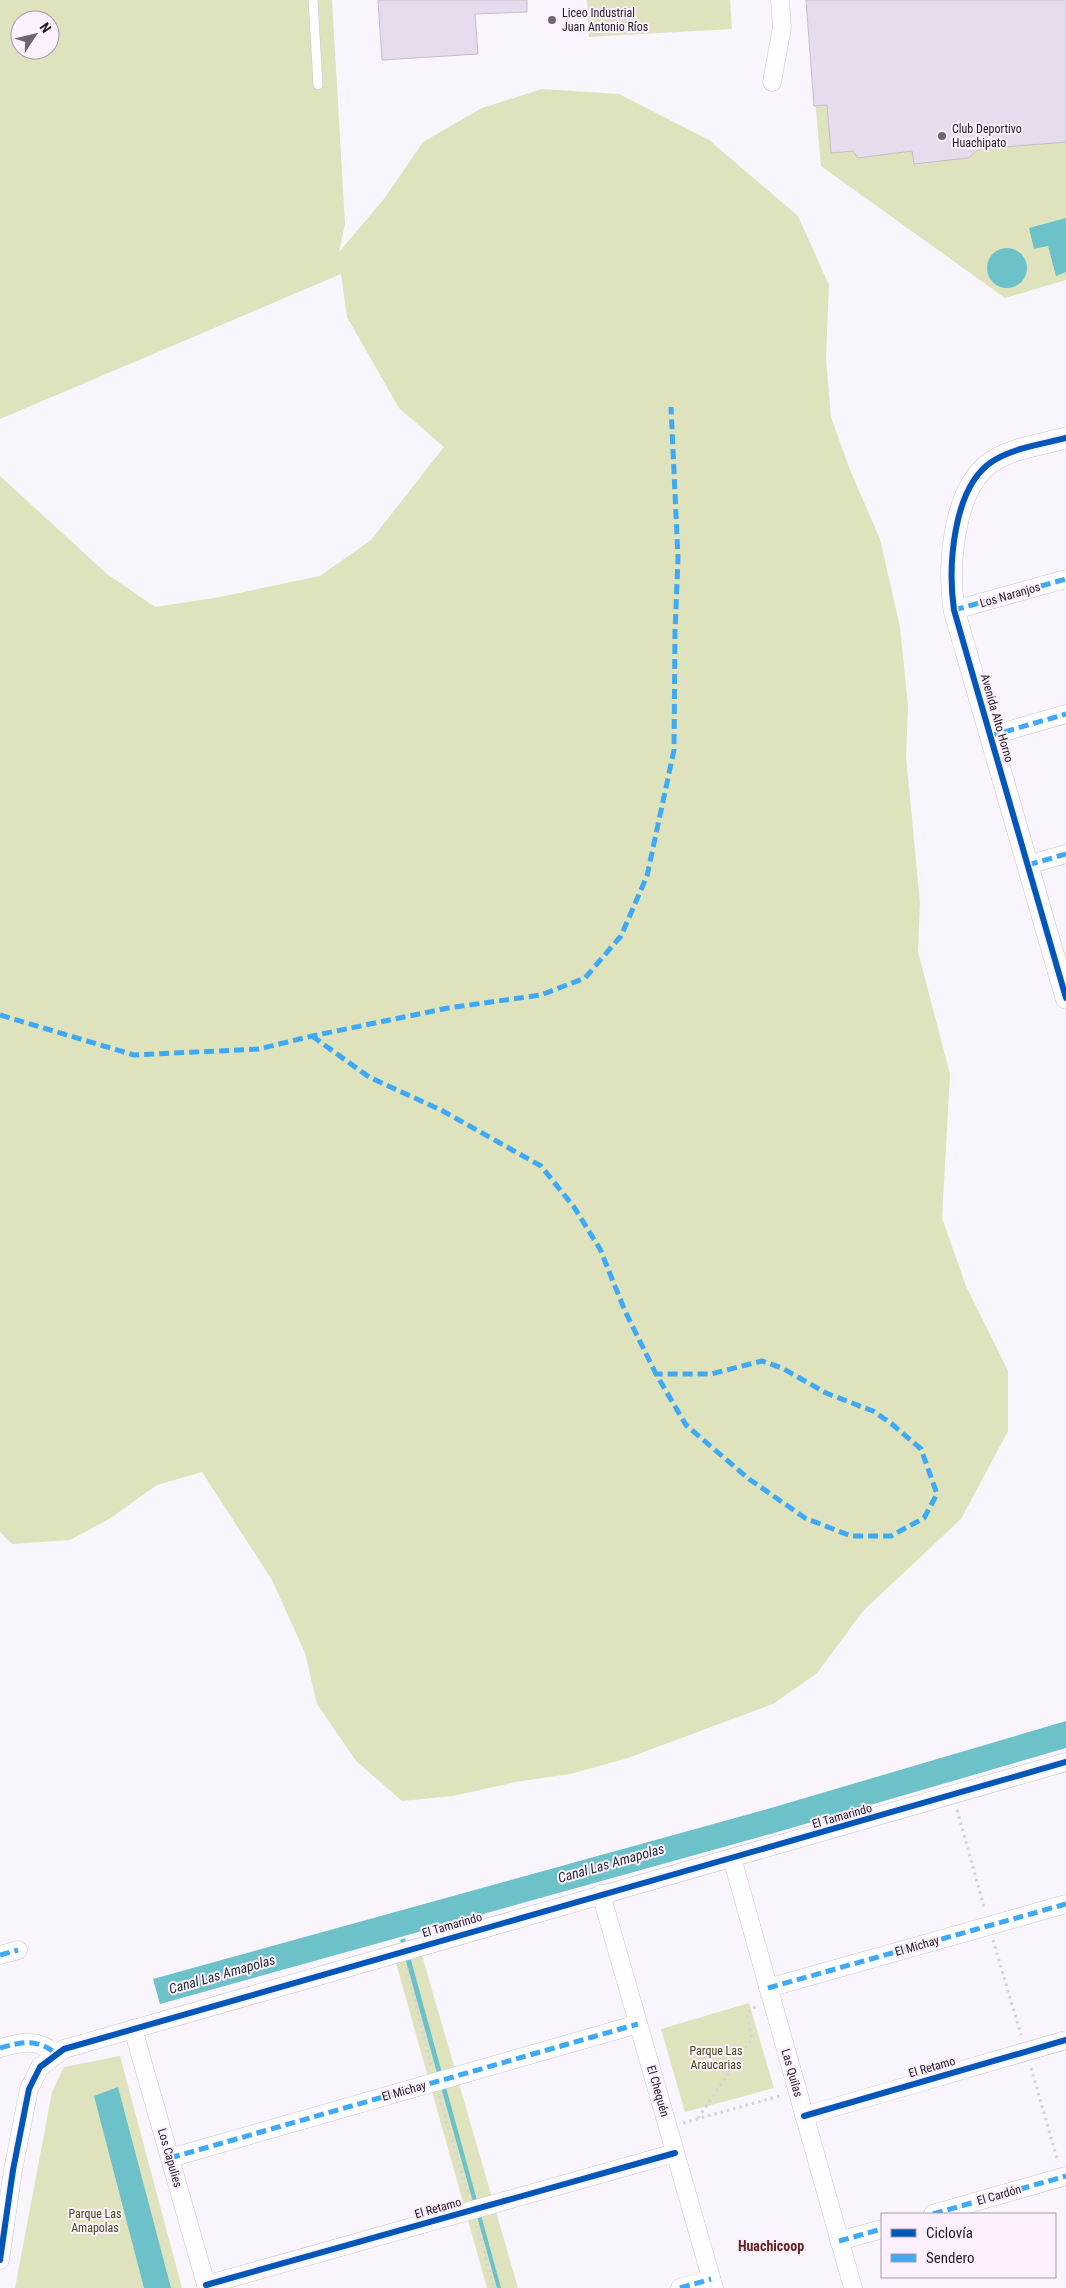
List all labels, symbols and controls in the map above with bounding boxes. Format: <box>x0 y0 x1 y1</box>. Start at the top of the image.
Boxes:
place label: Liceo Industrial Juan Antonio Ríos <box>562 6 648 34</box>
north arrow <box>10 10 60 60</box>
marker: Liceo Industrial Juan Antonio Ríos <box>546 14 558 26</box>
text: N <box>37 19 55 36</box>
place label: Club Deportivo Huachipato <box>952 122 1022 150</box>
marker: Club Deportivo Huachipato <box>936 130 948 142</box>
street label: Los Naranjos <box>978 580 1042 610</box>
street label: Avenida Alto Horno <box>978 672 1016 764</box>
street label: El Tamarindo <box>810 1801 874 1831</box>
water label: Canal Las Amapolas <box>556 1840 666 1886</box>
street label: El Tamarindo <box>420 1910 484 1940</box>
street label: El Michay <box>893 1933 941 1959</box>
water label: Canal Las Amapolas <box>167 1951 277 1997</box>
park label: Parque Las Araucarias <box>690 2044 743 2072</box>
street label: Las Quilas <box>778 2047 806 2099</box>
street label: El Retamo <box>907 2054 957 2080</box>
street label: El Chequén <box>644 2064 672 2119</box>
street label: El Michay <box>380 2078 428 2104</box>
street label: Los Capulies <box>155 2127 185 2189</box>
street label: El Cardón <box>975 2182 1023 2208</box>
street label: El Retamo <box>413 2195 463 2221</box>
park label: Parque Las Amapolas <box>69 2207 122 2235</box>
legend <box>881 2213 1056 2278</box>
text: Ciclovía <box>926 2224 973 2242</box>
district label: Huachicoop <box>738 2238 804 2254</box>
text: Sendero <box>926 2249 975 2267</box>

